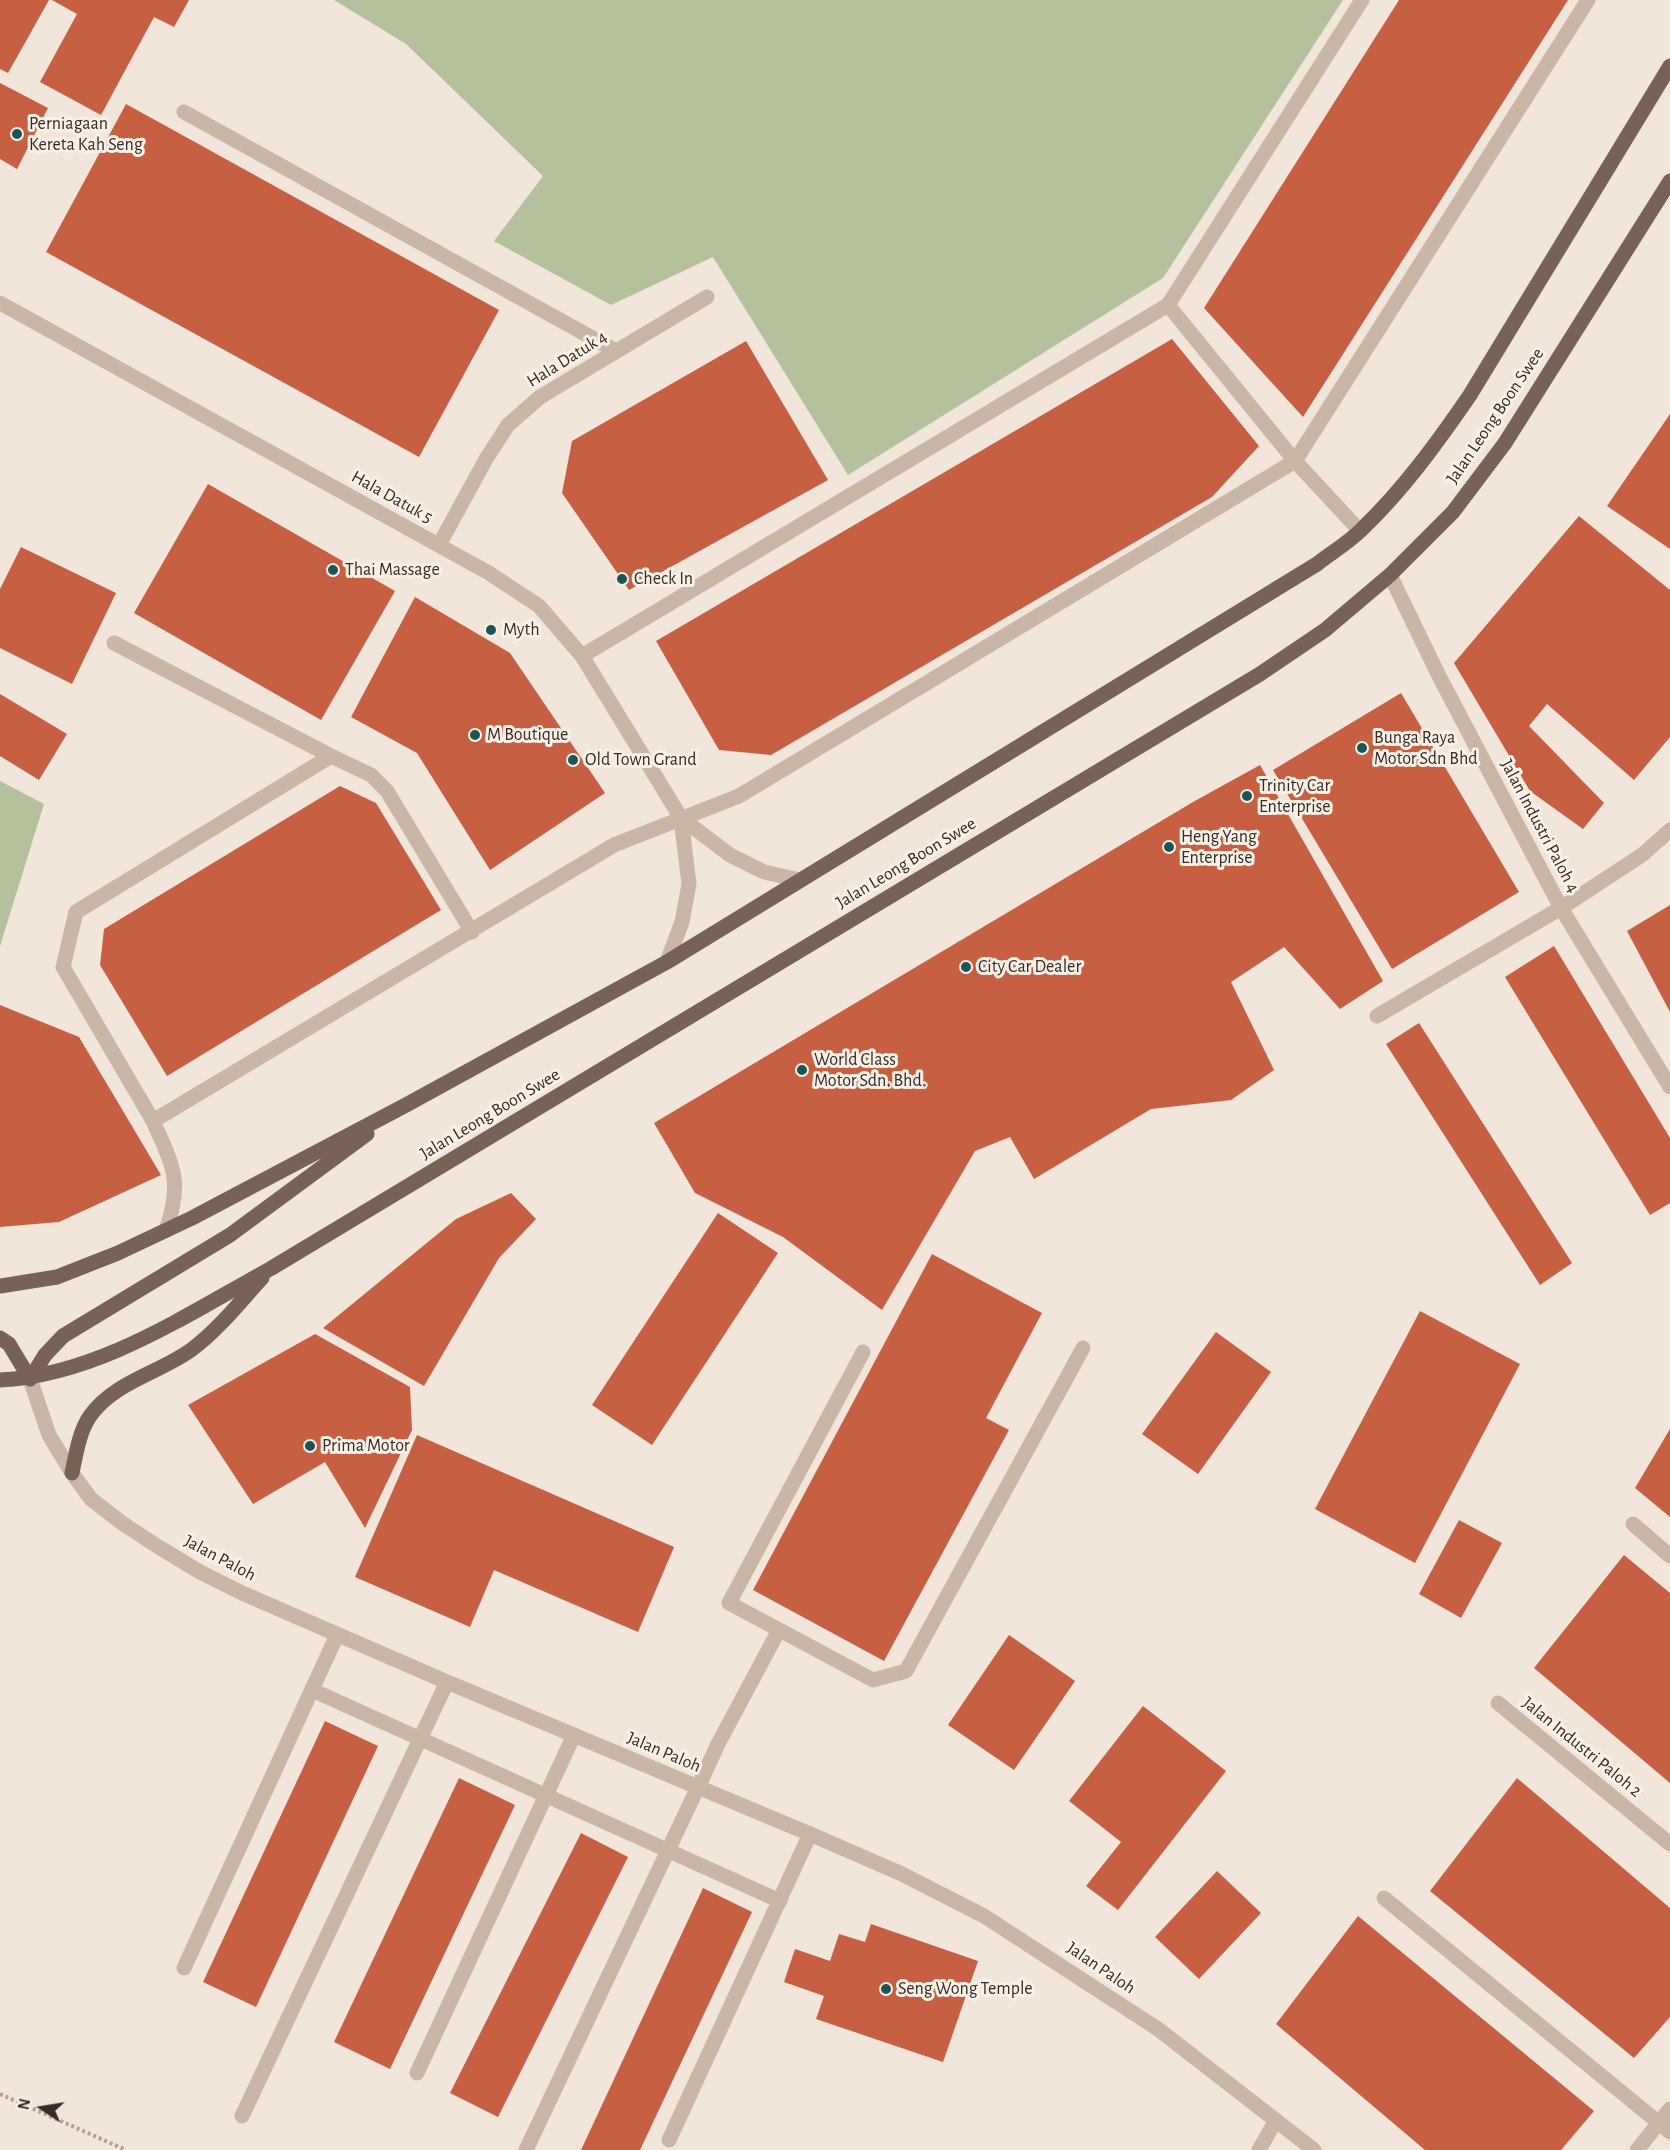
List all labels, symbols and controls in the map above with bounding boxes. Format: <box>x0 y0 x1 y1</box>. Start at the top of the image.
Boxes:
place label: Perniagaan Kereta Kah Seng <box>29 113 143 156</box>
marker: Perniagaan Kereta Kah Seng <box>10 127 24 141</box>
street label: Hala Datuk 4 <box>523 326 611 392</box>
street label: Jalan Leong Boon Swee <box>1441 344 1549 488</box>
street label: Hala Datuk 5 <box>348 466 436 528</box>
place label: Thai Massage <box>345 559 440 581</box>
marker: Thai Massage <box>326 563 340 577</box>
place label: Check In <box>634 568 693 590</box>
marker: Check In <box>615 572 629 586</box>
place label: Myth <box>503 619 540 641</box>
marker: Myth <box>484 623 498 637</box>
place label: M Boutique <box>487 724 568 746</box>
place label: Bunga Raya Motor Sdn Bhd <box>1374 727 1478 770</box>
marker: M Boutique <box>468 728 482 742</box>
marker: Bunga Raya Motor Sdn Bhd <box>1355 741 1369 755</box>
place label: Old Town Grand <box>585 749 697 771</box>
marker: Old Town Grand <box>566 753 580 767</box>
street label: Jalan Industri Paloh 4 <box>1496 756 1584 896</box>
place label: Trinity Car Enterprise <box>1259 775 1330 818</box>
marker: Trinity Car Enterprise <box>1240 789 1254 803</box>
street label: Jalan Leong Boon Swee <box>832 813 980 913</box>
place label: Heng Yang Enterprise <box>1181 826 1257 868</box>
marker: Heng Yang Enterprise <box>1162 840 1176 854</box>
place label: City Car Dealer <box>978 956 1081 978</box>
marker: City Car Dealer <box>959 960 973 974</box>
place label: World Class Motor Sdn. Bhd. <box>814 1049 926 1092</box>
marker: World Class Motor Sdn. Bhd. <box>795 1063 809 1077</box>
street label: Jalan Leong Boon Swee <box>416 1064 564 1164</box>
place label: Prima Motor <box>322 1435 410 1457</box>
marker: Prima Motor <box>303 1439 317 1453</box>
street label: Jalan Paloh <box>180 1530 260 1586</box>
street label: Jalan Industri Paloh 2 <box>1518 1692 1646 1802</box>
street label: Jalan Paloh <box>624 1727 704 1777</box>
street label: Jalan Paloh <box>1063 1937 1139 1999</box>
place label: Seng Wong Temple <box>898 1978 1033 2000</box>
marker: Seng Wong Temple <box>879 1982 893 1996</box>
north arrow <box>12 2078 72 2138</box>
text: N <box>15 2097 33 2111</box>

